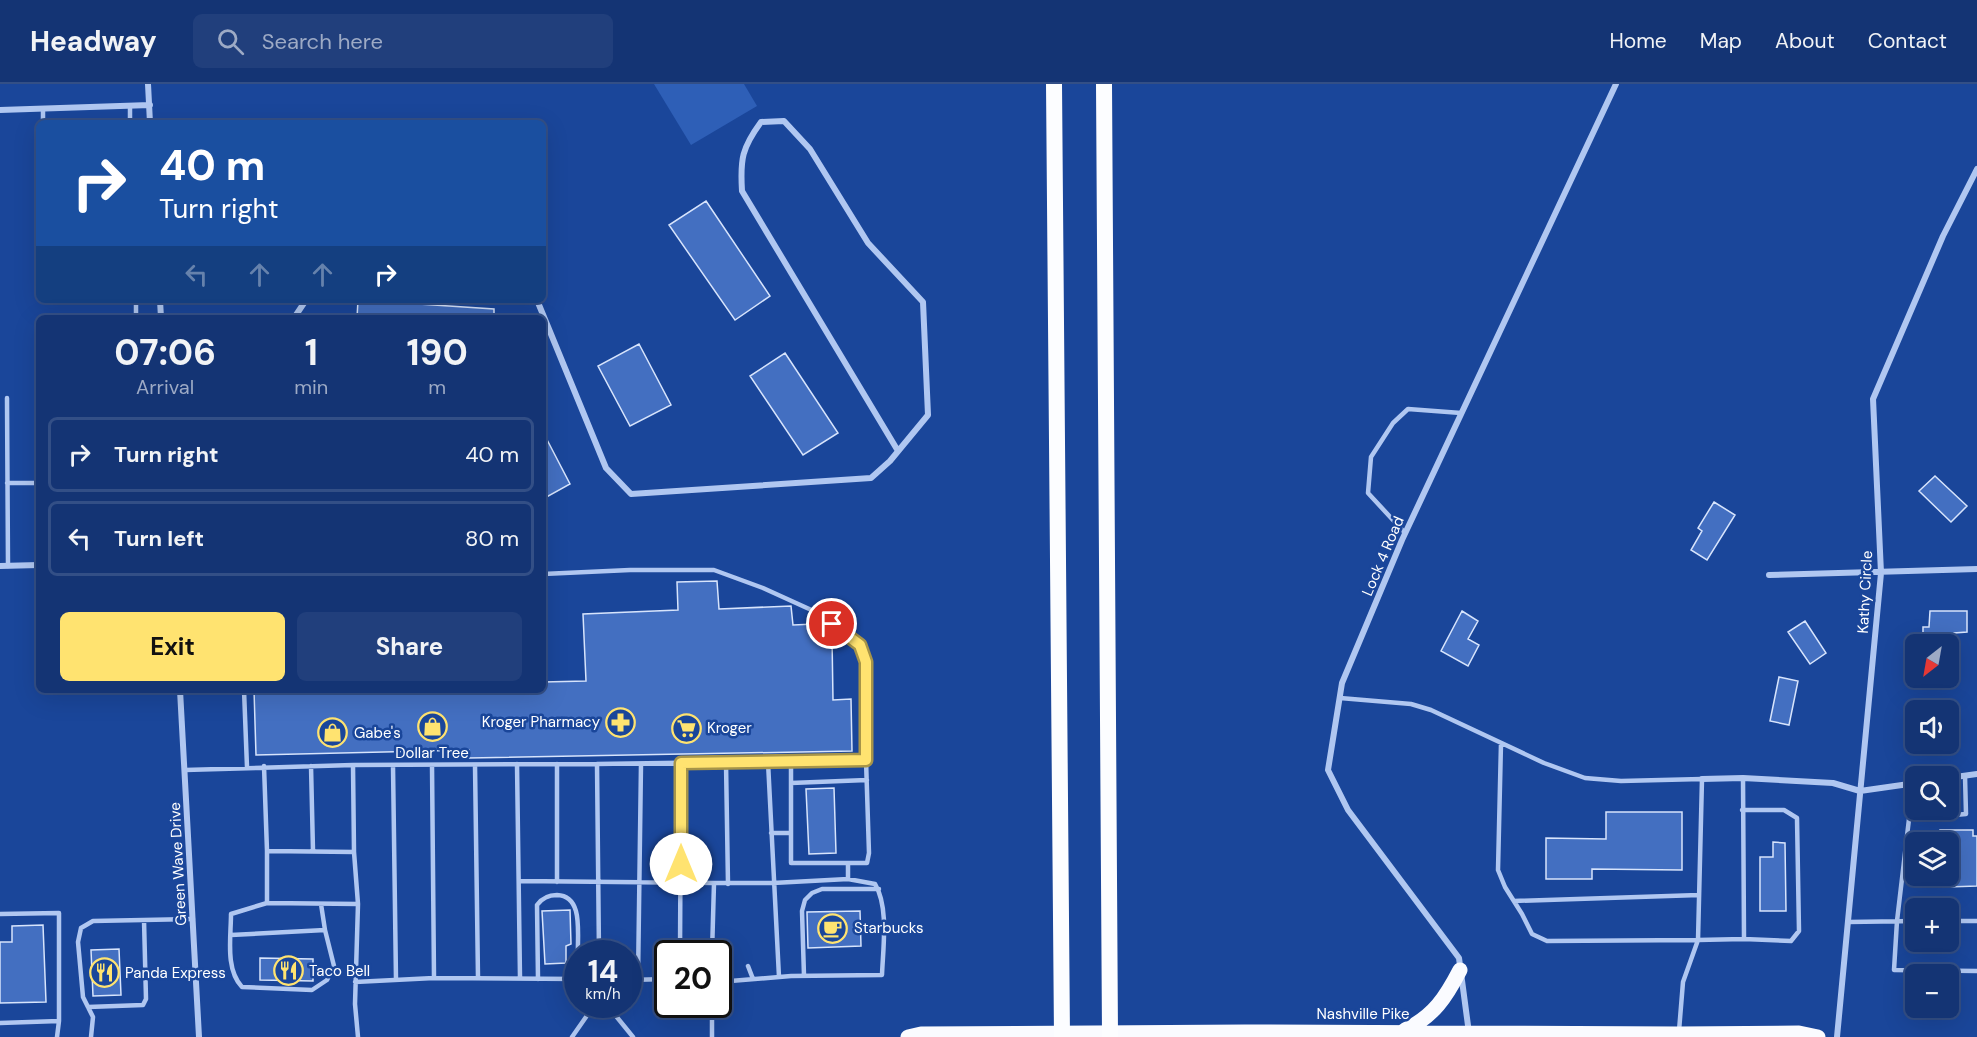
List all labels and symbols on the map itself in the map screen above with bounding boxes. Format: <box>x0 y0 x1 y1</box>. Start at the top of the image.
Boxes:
street label: Lock 4 Road <box>1357 513 1409 599</box>
street label: Kathy Circle <box>1853 550 1877 634</box>
pin <box>806 598 857 649</box>
north arrow <box>1905 634 1959 688</box>
pharmacy icon: Kroger Pharmacy <box>605 706 637 738</box>
shop icon: Dollar Tree <box>416 710 448 742</box>
place label: Kroger Pharmacy <box>482 712 601 732</box>
supermarket icon: Kroger <box>670 712 702 744</box>
shop icon: Gabe's <box>317 717 349 749</box>
place label: Kroger <box>707 718 752 738</box>
place label: Gabe's <box>354 723 401 743</box>
place label: Dollar Tree <box>395 743 469 763</box>
street label: Green Wave Drive <box>165 802 191 926</box>
position arrow <box>649 832 713 896</box>
cafe icon: Starbucks <box>817 912 849 944</box>
place label: Starbucks <box>854 918 924 938</box>
speed limit sign: 20 <box>654 940 732 1018</box>
restaurant icon: Taco Bell <box>272 955 304 987</box>
restaurant icon: Panda Express <box>88 957 120 989</box>
place label: Taco Bell <box>309 961 370 981</box>
place label: Panda Express <box>125 963 226 983</box>
street label: Nashville Pike <box>1316 1004 1410 1024</box>

